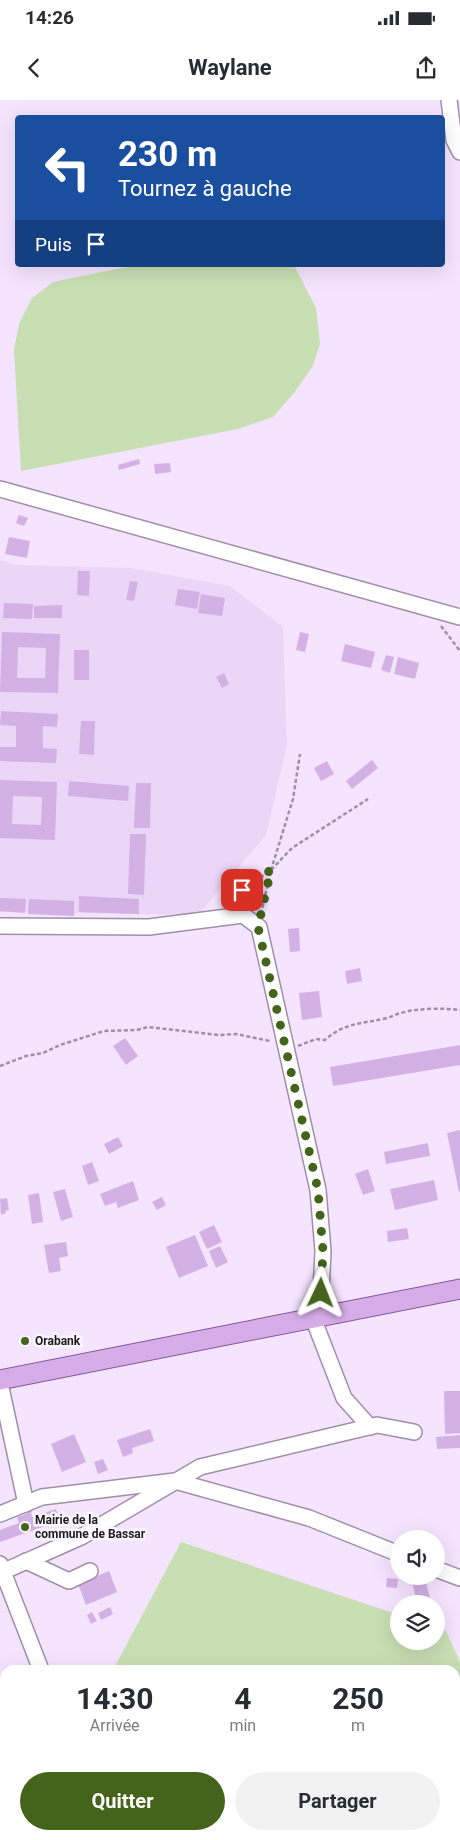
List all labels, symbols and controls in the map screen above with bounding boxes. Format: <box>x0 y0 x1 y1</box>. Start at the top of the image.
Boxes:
text: 14:26 <box>25 6 74 29</box>
icon: back <box>20 54 48 82</box>
icon: share <box>412 54 440 82</box>
text: Waylane <box>188 55 272 80</box>
text: 230 m <box>118 134 217 175</box>
icon: left <box>35 135 100 200</box>
text: Tournez à gauche <box>118 176 292 201</box>
icon: arrive <box>82 230 110 258</box>
text: Puis <box>35 233 72 256</box>
pin <box>221 869 263 911</box>
icon: arrive <box>228 876 256 904</box>
position arrow <box>294 1266 346 1318</box>
place label: Orabank <box>35 1334 81 1348</box>
marker: Orabank <box>19 1335 31 1347</box>
place label: Mairie de la commune de Bassar <box>35 1513 146 1541</box>
marker: Mairie de la commune de Bassar <box>19 1521 31 1533</box>
map controls <box>390 1530 445 1650</box>
button: sound <box>390 1530 445 1585</box>
button: layers <box>390 1595 445 1650</box>
text: 14:30 <box>76 1681 153 1716</box>
text: 4 <box>234 1681 251 1716</box>
text: 250 <box>332 1681 384 1716</box>
text: Arrivée <box>90 1716 140 1735</box>
text: min <box>229 1716 256 1735</box>
text: m <box>351 1716 365 1735</box>
button: Quitter <box>20 1772 225 1830</box>
button: Partager <box>235 1772 440 1830</box>

